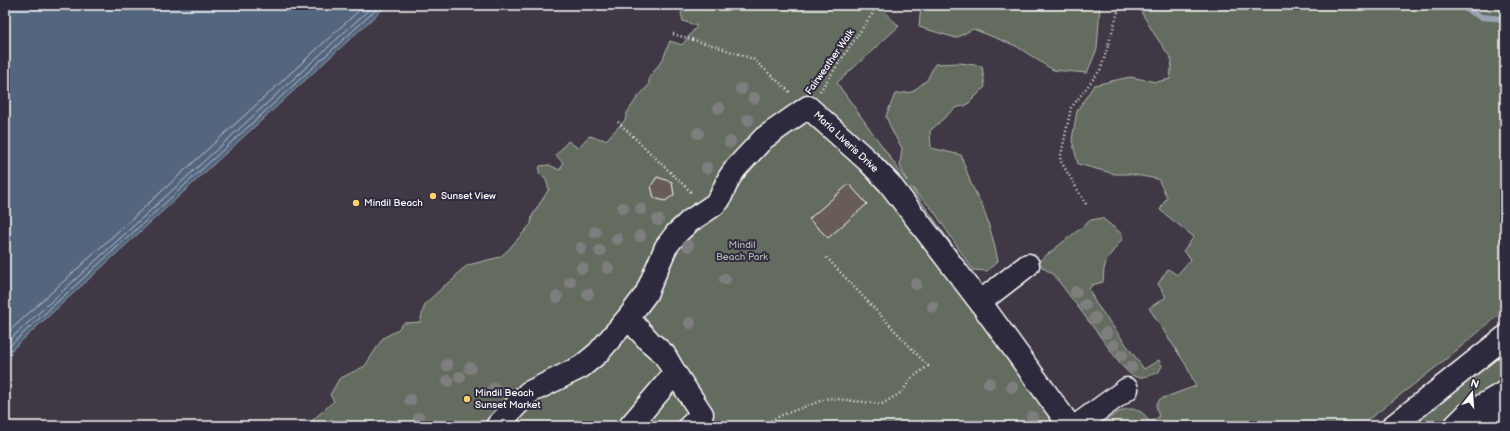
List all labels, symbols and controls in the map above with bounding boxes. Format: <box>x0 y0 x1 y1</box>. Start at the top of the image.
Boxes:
street label: Fairweather Walk <box>803 27 857 97</box>
street label: Maria Liveris Drive <box>811 109 881 175</box>
place label: Sunset View <box>441 190 496 202</box>
marker: Sunset View <box>428 191 438 201</box>
place label: Mindil Beach <box>364 197 423 209</box>
marker: Mindil Beach <box>351 198 361 208</box>
park label: Mindil Beach Park <box>716 239 768 263</box>
north arrow <box>1452 373 1492 413</box>
text: N <box>1469 376 1481 391</box>
place label: Mindil Beach Sunset Market <box>475 387 541 411</box>
marker: Mindil Beach Sunset Market <box>462 394 472 404</box>

